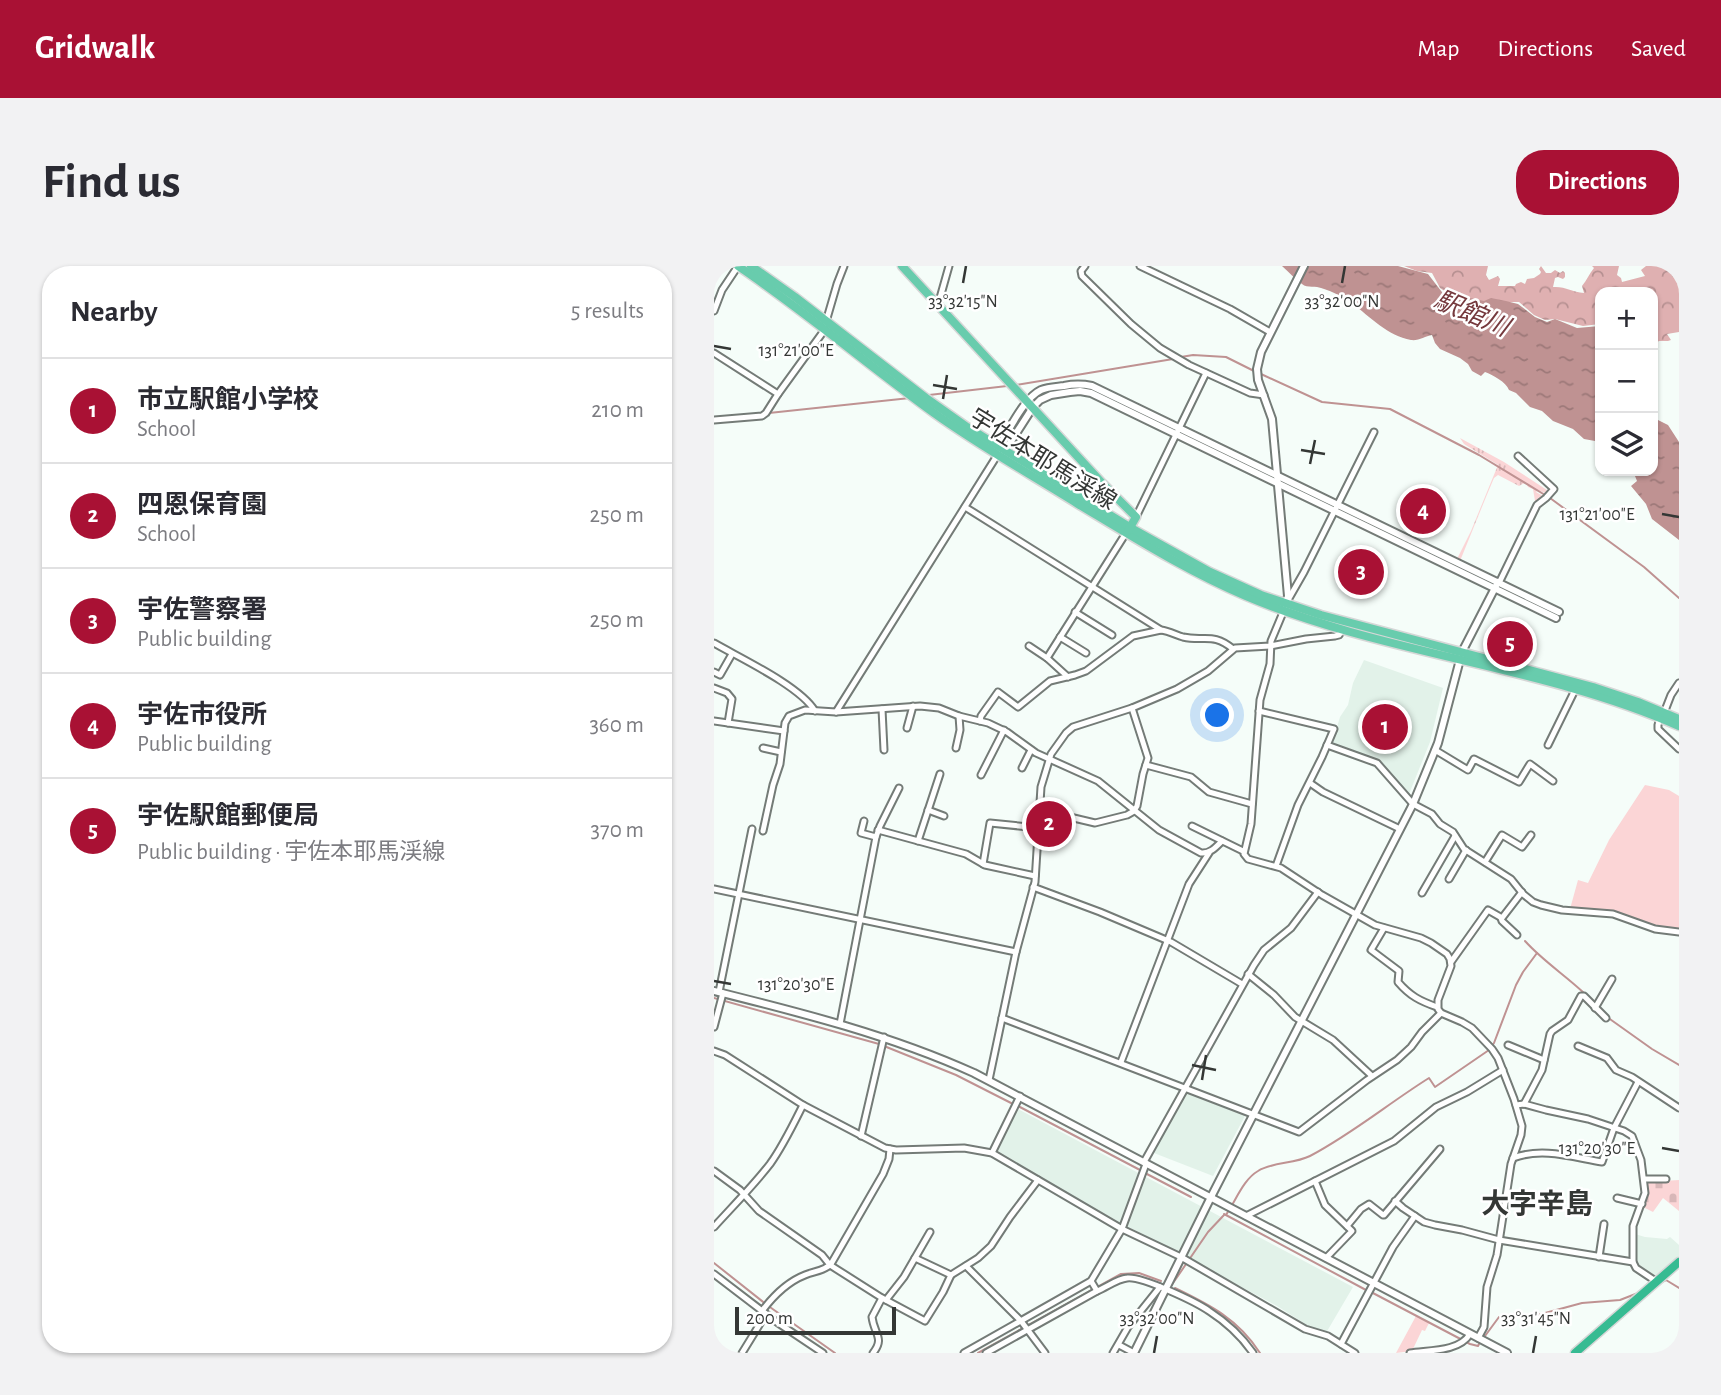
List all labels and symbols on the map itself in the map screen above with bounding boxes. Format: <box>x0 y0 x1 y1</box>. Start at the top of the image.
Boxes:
water label: 駅館川 <box>1431 286 1516 342</box>
text: 33°32'15"N <box>928 293 998 311</box>
text: 33°32'00"N <box>1304 293 1380 311</box>
text: 131°21'00"E <box>758 342 834 360</box>
street label: 宇佐本耶馬渓線 <box>965 403 1121 515</box>
pin: 4 <box>1400 485 1446 537</box>
text: 131°21'00"E <box>1559 506 1635 524</box>
pin: 3 <box>1338 546 1384 598</box>
pin: 5 <box>1487 618 1533 670</box>
your location <box>1200 698 1234 732</box>
pin: 1 <box>1362 701 1408 753</box>
pin: 2 <box>1026 798 1072 850</box>
text: 131°20'30"E <box>758 976 835 994</box>
text: 131°20'30"E <box>1559 1140 1636 1158</box>
district label: 大字辛島 <box>1481 1188 1593 1219</box>
scale bar <box>735 1304 896 1336</box>
text: 33°32'00"N <box>1119 1310 1195 1328</box>
text: 33°31'45"N <box>1501 1310 1571 1328</box>

